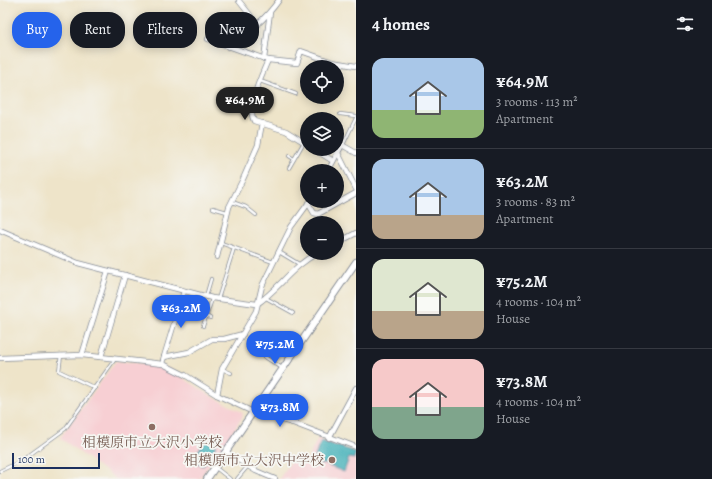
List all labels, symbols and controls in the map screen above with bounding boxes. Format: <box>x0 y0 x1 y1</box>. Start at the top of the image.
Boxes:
chip: Buy <box>12 12 62 48</box>
chip: Rent <box>70 12 125 48</box>
chip: Filters <box>133 12 197 48</box>
chip: New <box>205 12 259 48</box>
text: 4 homes <box>372 13 430 36</box>
icon: filters <box>674 13 696 35</box>
map controls <box>300 60 344 260</box>
button: locate <box>300 60 344 104</box>
text: ¥64.9M <box>496 70 549 93</box>
icon: home <box>404 74 452 122</box>
pin: ¥64.9M <box>212 87 278 121</box>
text: ¥64.9M <box>225 91 265 108</box>
text: 3 rooms · 113 m² <box>496 93 578 110</box>
text: Apartment <box>496 110 554 127</box>
button: layers <box>300 112 344 156</box>
button: + <box>300 164 344 208</box>
text: ¥63.2M <box>496 170 548 193</box>
icon: home <box>404 175 452 223</box>
text: 3 rooms · 83 m² <box>496 193 575 210</box>
text: Apartment <box>496 210 554 227</box>
button: − <box>300 216 344 260</box>
text: ¥75.2M <box>496 270 547 293</box>
icon: home <box>404 275 452 323</box>
text: 4 rooms · 104 m² <box>496 293 581 310</box>
pin: ¥63.2M <box>148 295 214 329</box>
text: ¥63.2M <box>161 299 201 316</box>
text: House <box>496 310 530 327</box>
pin: ¥75.2M <box>242 331 308 365</box>
text: ¥75.2M <box>255 335 295 352</box>
text: ¥73.8M <box>496 370 547 393</box>
icon: home <box>404 375 452 423</box>
text: 4 rooms · 104 m² <box>496 393 581 410</box>
pin: ¥73.8M <box>247 394 313 428</box>
text: ¥73.8M <box>260 398 300 415</box>
text: House <box>496 410 530 427</box>
marker: 相模原市立大沢小学校 <box>147 422 157 432</box>
place label: 相模原市立大沢小学校 <box>82 433 222 452</box>
scale bar <box>12 451 100 470</box>
place label: 相模原市立大沢中学校 <box>184 451 324 470</box>
text: 100 m <box>18 452 45 467</box>
marker: 相模原市立大沢中学校 <box>327 455 337 465</box>

